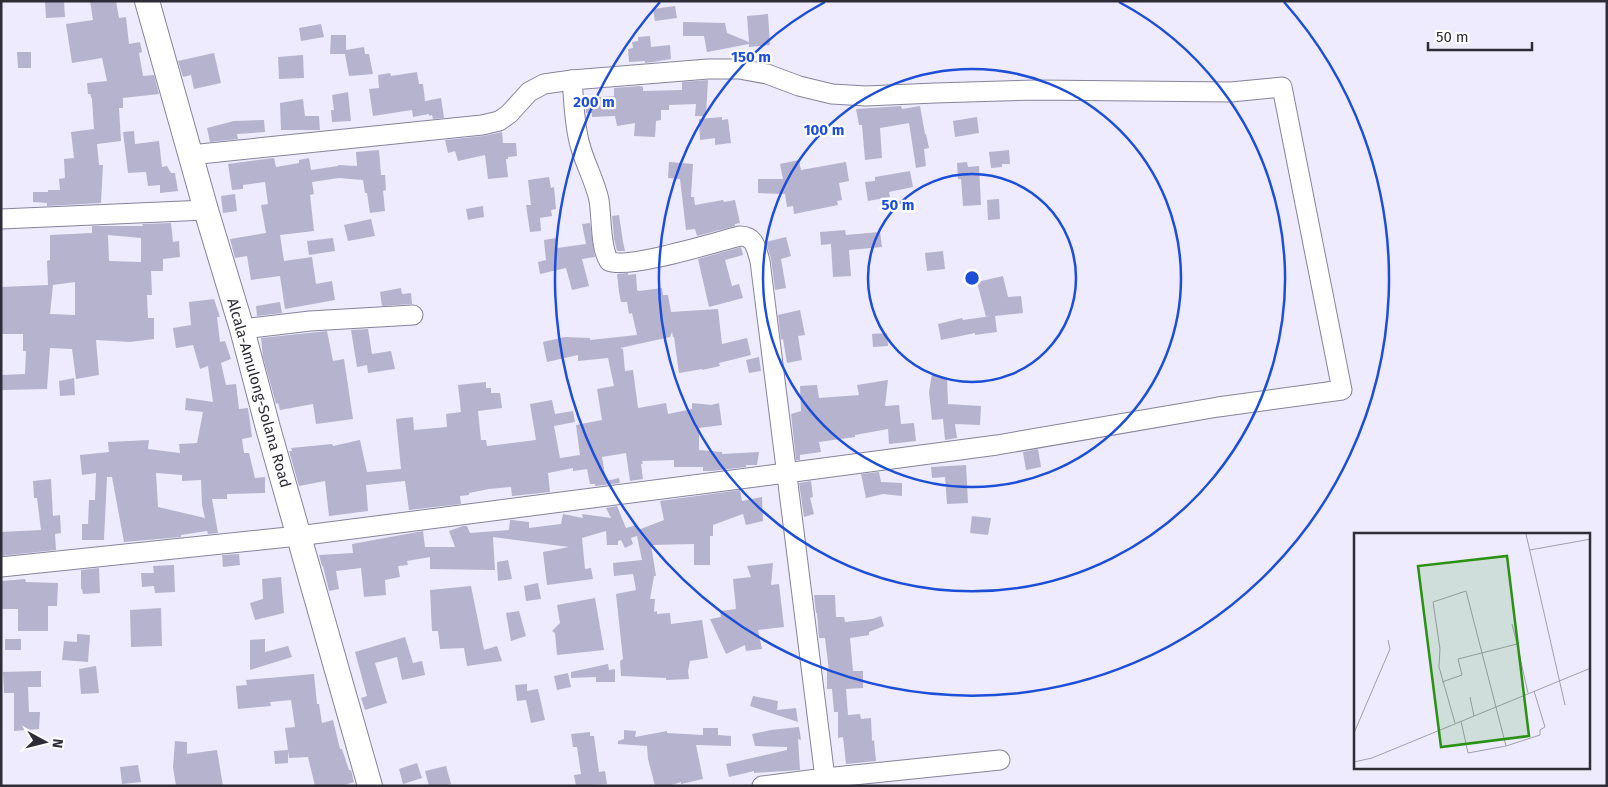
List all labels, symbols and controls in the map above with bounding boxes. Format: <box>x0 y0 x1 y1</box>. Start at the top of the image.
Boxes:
scale bar <box>1428 20 1532 52</box>
text: 50 m <box>1436 28 1469 46</box>
text: 150 m <box>731 48 771 66</box>
text: 200 m <box>573 93 615 111</box>
text: 100 m <box>804 121 844 139</box>
text: 50 m <box>881 196 915 214</box>
centre of rings <box>963 269 981 287</box>
street label: Alcala-Amulong-Solana Road <box>223 296 295 490</box>
inset map <box>1354 533 1590 770</box>
north arrow <box>20 717 70 767</box>
text: N <box>48 738 66 749</box>

